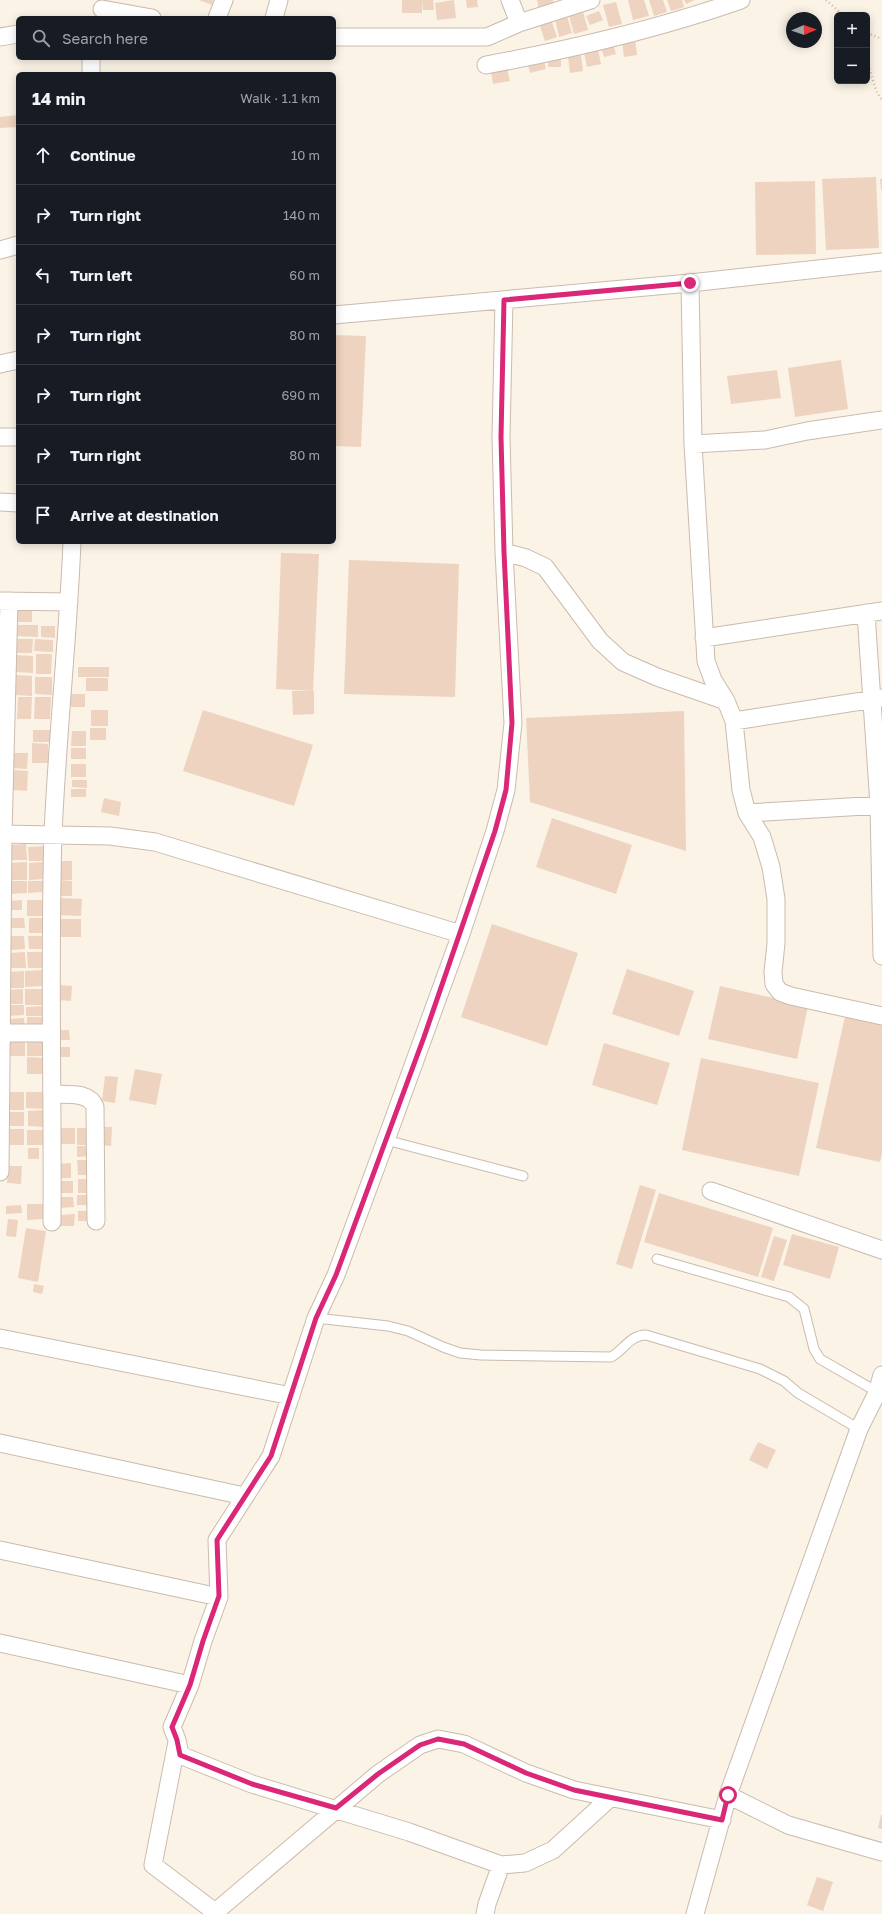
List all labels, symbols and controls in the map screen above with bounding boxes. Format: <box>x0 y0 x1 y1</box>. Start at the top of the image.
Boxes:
north arrow <box>786 12 822 48</box>
map controls <box>834 12 870 84</box>
button: + <box>834 12 870 48</box>
search box <box>16 16 336 60</box>
icon: search <box>30 27 52 49</box>
text: Search here <box>62 29 148 47</box>
button: − <box>834 48 870 84</box>
text: 14 min <box>32 88 85 109</box>
text: Walk · 1.1 km <box>240 90 320 106</box>
icon: ahead <box>32 144 54 166</box>
text: Continue <box>70 146 136 164</box>
text: 10 m <box>291 147 320 163</box>
icon: right <box>32 204 54 226</box>
text: Turn right <box>70 206 141 224</box>
text: 140 m <box>283 207 320 223</box>
icon: left <box>32 264 54 286</box>
text: Turn left <box>70 266 132 284</box>
text: 60 m <box>289 267 320 283</box>
route end <box>681 274 699 292</box>
icon: right <box>32 324 54 346</box>
text: Turn right <box>70 326 141 344</box>
text: 80 m <box>289 327 320 343</box>
icon: right <box>32 384 54 406</box>
text: Turn right <box>70 386 141 404</box>
text: 690 m <box>281 387 320 403</box>
icon: right <box>32 444 54 466</box>
text: Turn right <box>70 446 141 464</box>
text: 80 m <box>289 447 320 463</box>
icon: arrive <box>32 504 54 526</box>
text: Arrive at destination <box>70 506 219 524</box>
route start <box>719 1786 737 1804</box>

